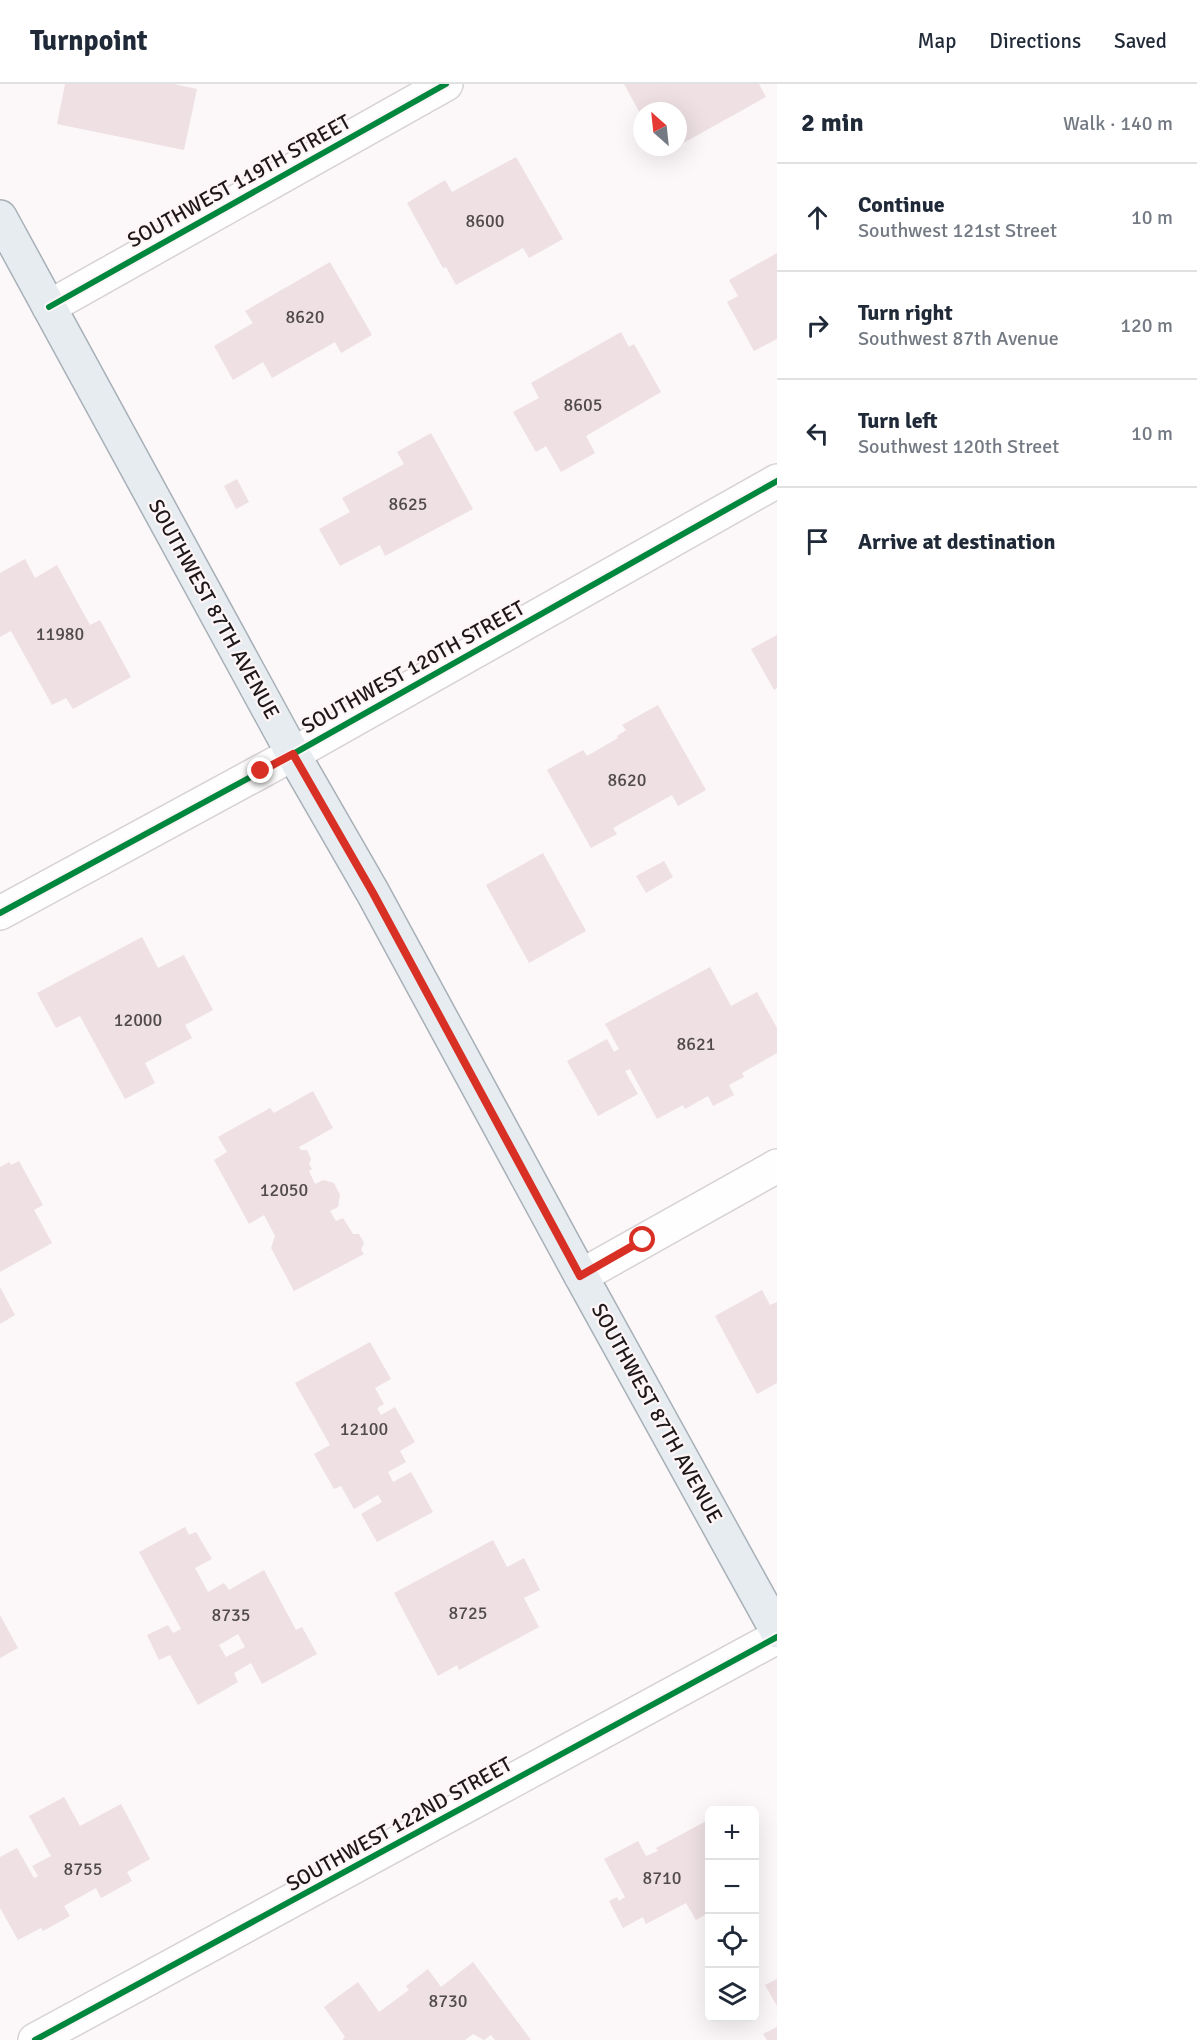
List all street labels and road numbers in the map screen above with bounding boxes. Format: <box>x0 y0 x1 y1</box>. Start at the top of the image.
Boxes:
street label: SOUTHWEST 119TH STREET <box>123 108 356 253</box>
street label: SOUTHWEST 87TH AVENUE <box>143 494 285 724</box>
street label: SOUTHWEST 120TH STREET <box>297 594 530 739</box>
street label: SOUTHWEST 87TH AVENUE <box>586 1298 728 1528</box>
street label: SOUTHWEST 122ND STREET <box>281 1751 517 1897</box>

